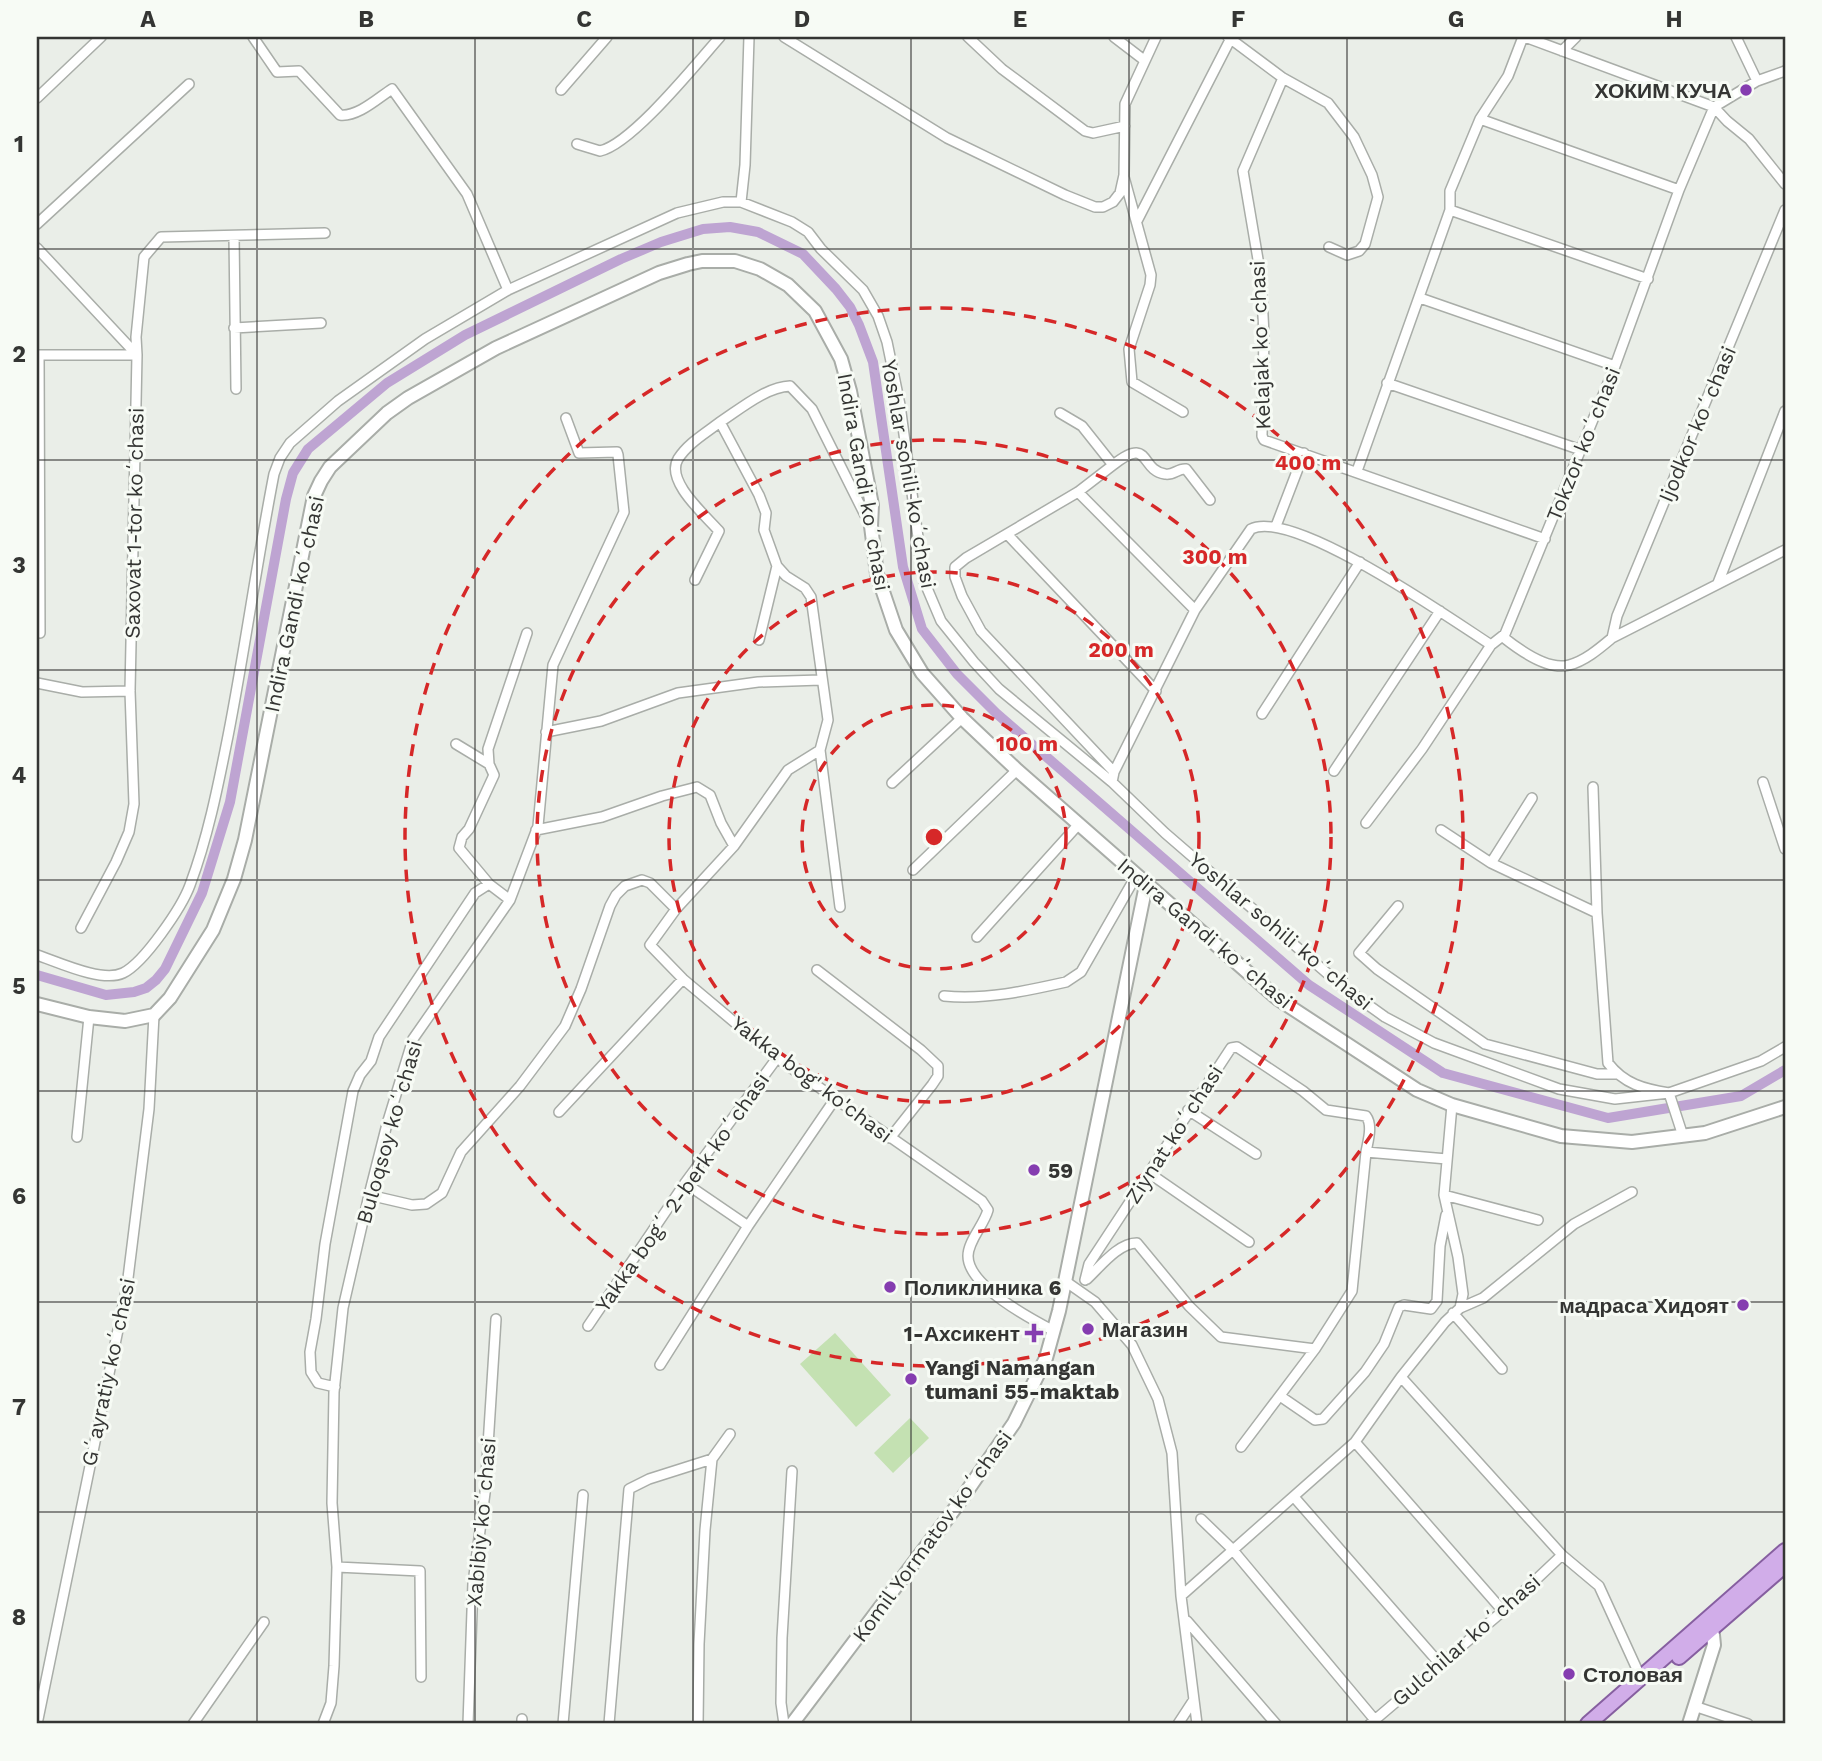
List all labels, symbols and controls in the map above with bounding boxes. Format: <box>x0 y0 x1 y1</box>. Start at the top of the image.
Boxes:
text: A <box>140 6 156 33</box>
text: B <box>358 6 374 33</box>
text: C <box>576 6 592 33</box>
text: D <box>794 6 810 33</box>
text: E <box>1013 6 1027 33</box>
text: F <box>1231 6 1245 33</box>
text: G <box>1448 6 1464 33</box>
text: H <box>1665 6 1683 33</box>
place label: ХОКИМ КУЧА <box>1594 78 1732 103</box>
marker: ХОКИМ КУЧА <box>1738 82 1754 98</box>
text: 1 <box>14 131 24 158</box>
street label: Kelajak koʻchasi <box>1245 260 1275 430</box>
text: 2 <box>12 341 26 368</box>
street label: Ijodkor koʻchasi <box>1653 342 1741 506</box>
street label: Yoshlar sohili koʻchasi <box>877 357 941 591</box>
street label: Tokzor koʻchasi <box>1541 363 1625 525</box>
street label: Indira Gandi koʻchasi <box>833 371 895 593</box>
street label: Saxovat 1-tor koʻchasi <box>119 407 149 639</box>
text: 400 m <box>1275 450 1341 475</box>
street label: Indira Gandi koʻchasi <box>259 493 329 715</box>
text: 300 m <box>1182 544 1248 569</box>
text: 3 <box>12 552 26 579</box>
text: 200 m <box>1088 637 1154 662</box>
text: 100 m <box>996 731 1058 756</box>
text: 4 <box>12 762 27 789</box>
centre of rings <box>922 825 946 849</box>
street label: Yoshlar sohili koʻchasi <box>1184 847 1378 1015</box>
street label: Indira Gandi koʻchasi <box>1112 852 1298 1014</box>
text: 5 <box>12 973 26 1000</box>
street label: Yakka bog' ko'chasi <box>727 1010 897 1148</box>
street label: Buloqsoy koʻchasi <box>351 1037 427 1227</box>
street label: Ziynat koʻchasi <box>1120 1060 1228 1208</box>
street label: Yakka bogʻ 2-berk koʻchasi <box>590 1068 774 1316</box>
place label: 59 <box>1048 1158 1073 1183</box>
marker: 59 <box>1026 1162 1042 1178</box>
text: 6 <box>12 1183 26 1210</box>
place label: Поликлиника 6 <box>904 1275 1061 1300</box>
street label: Gʻayratiy koʻchasi <box>76 1276 140 1468</box>
marker: Поликлиника 6 <box>882 1279 898 1295</box>
place label: мадраса Хидоят <box>1559 1293 1729 1318</box>
marker: мадраса Хидоят <box>1735 1297 1751 1313</box>
place label: Магазин <box>1102 1317 1188 1342</box>
place label: 1-Ахсикент <box>904 1321 1020 1346</box>
marker: Магазин <box>1080 1321 1096 1337</box>
marker: 1-Ахсикент <box>1026 1325 1042 1341</box>
place label: Yangi Namangan tumani 55-maktab <box>925 1355 1119 1404</box>
marker: Yangi Namangan tumani 55-maktab <box>903 1371 919 1387</box>
text: 7 <box>12 1394 26 1421</box>
street label: Komil Yormatov koʻchasi <box>847 1425 1017 1647</box>
street label: Xabibiy koʻchasi <box>461 1437 501 1607</box>
street label: Gulchilar koʻchasi <box>1387 1569 1545 1711</box>
text: 8 <box>12 1604 26 1631</box>
place label: Столовая <box>1583 1662 1683 1687</box>
marker: Столовая <box>1561 1666 1577 1682</box>

